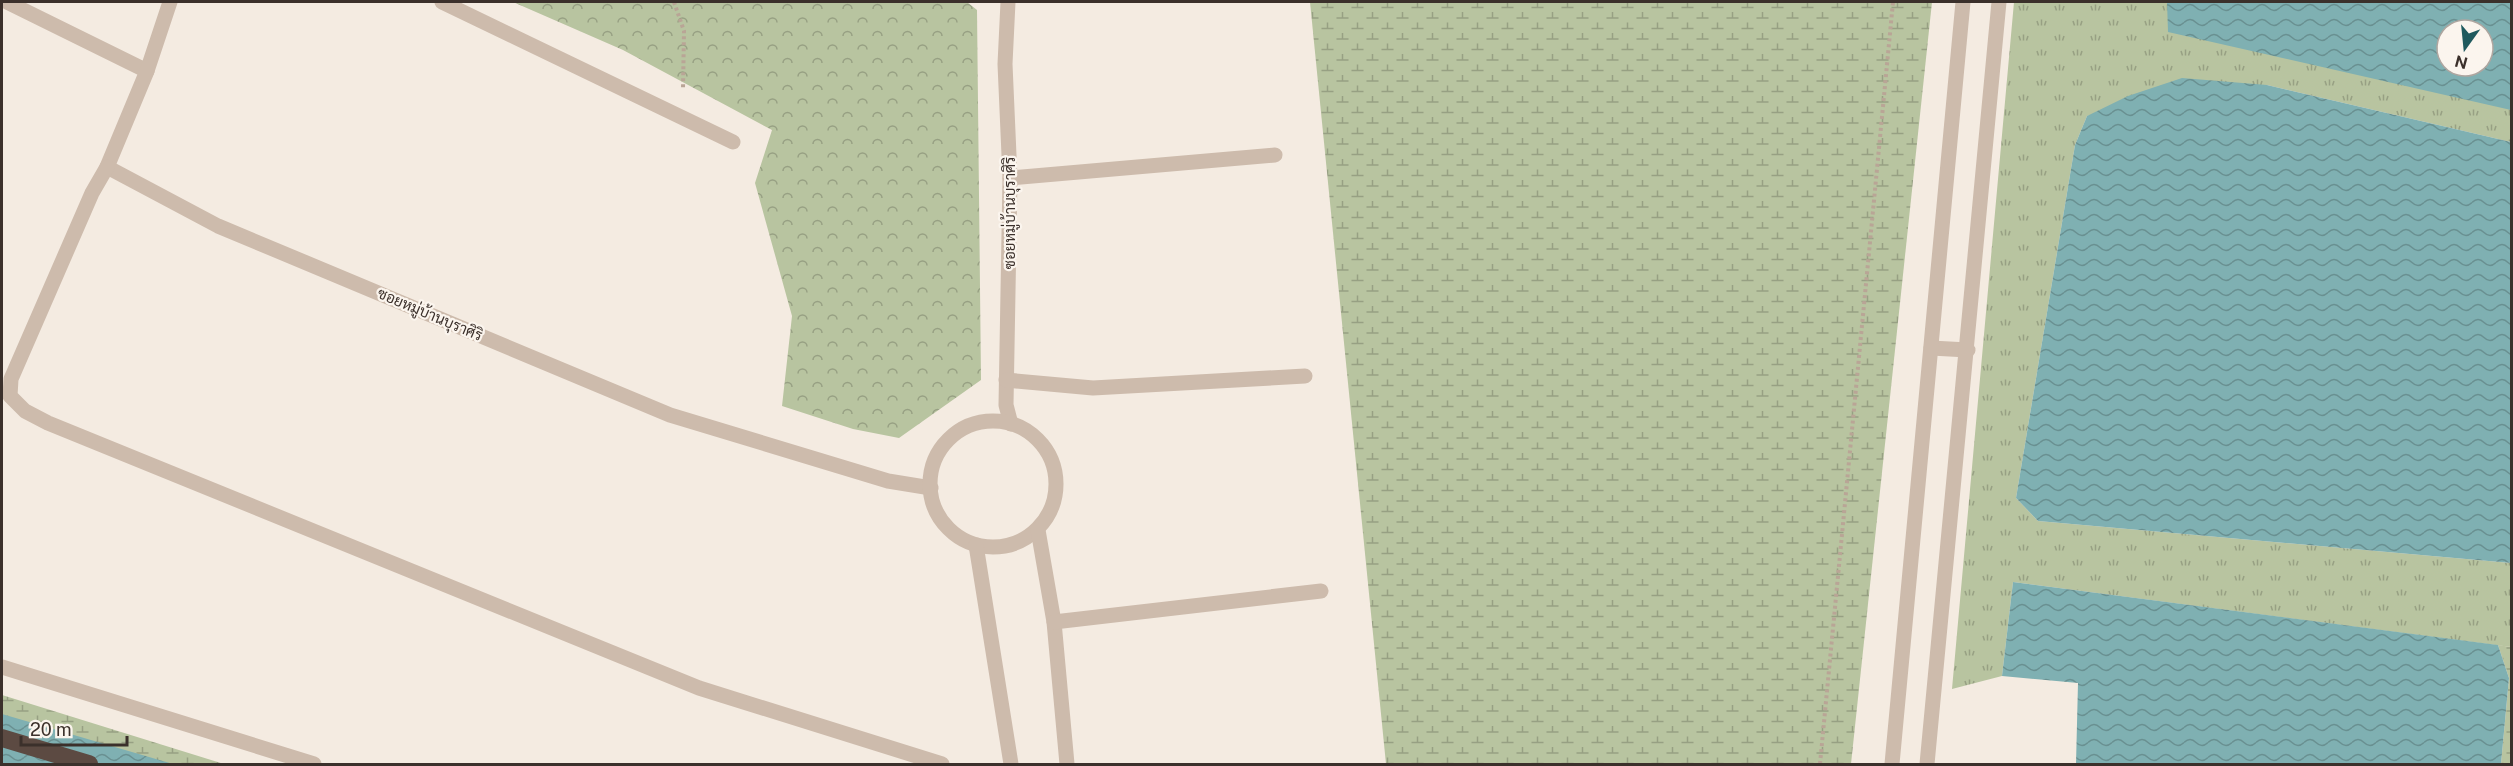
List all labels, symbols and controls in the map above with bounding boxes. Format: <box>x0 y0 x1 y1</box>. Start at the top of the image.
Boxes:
north arrow <box>2435 18 2495 78</box>
text: N <box>2453 51 2470 73</box>
street label: ซอยหมู่บ้านบุราศิริ <box>1000 157 1021 269</box>
street label: ซอยหมู่บ้านบุราศิริ <box>374 283 485 347</box>
scale bar <box>21 709 128 747</box>
text: 20 m <box>30 719 72 740</box>

